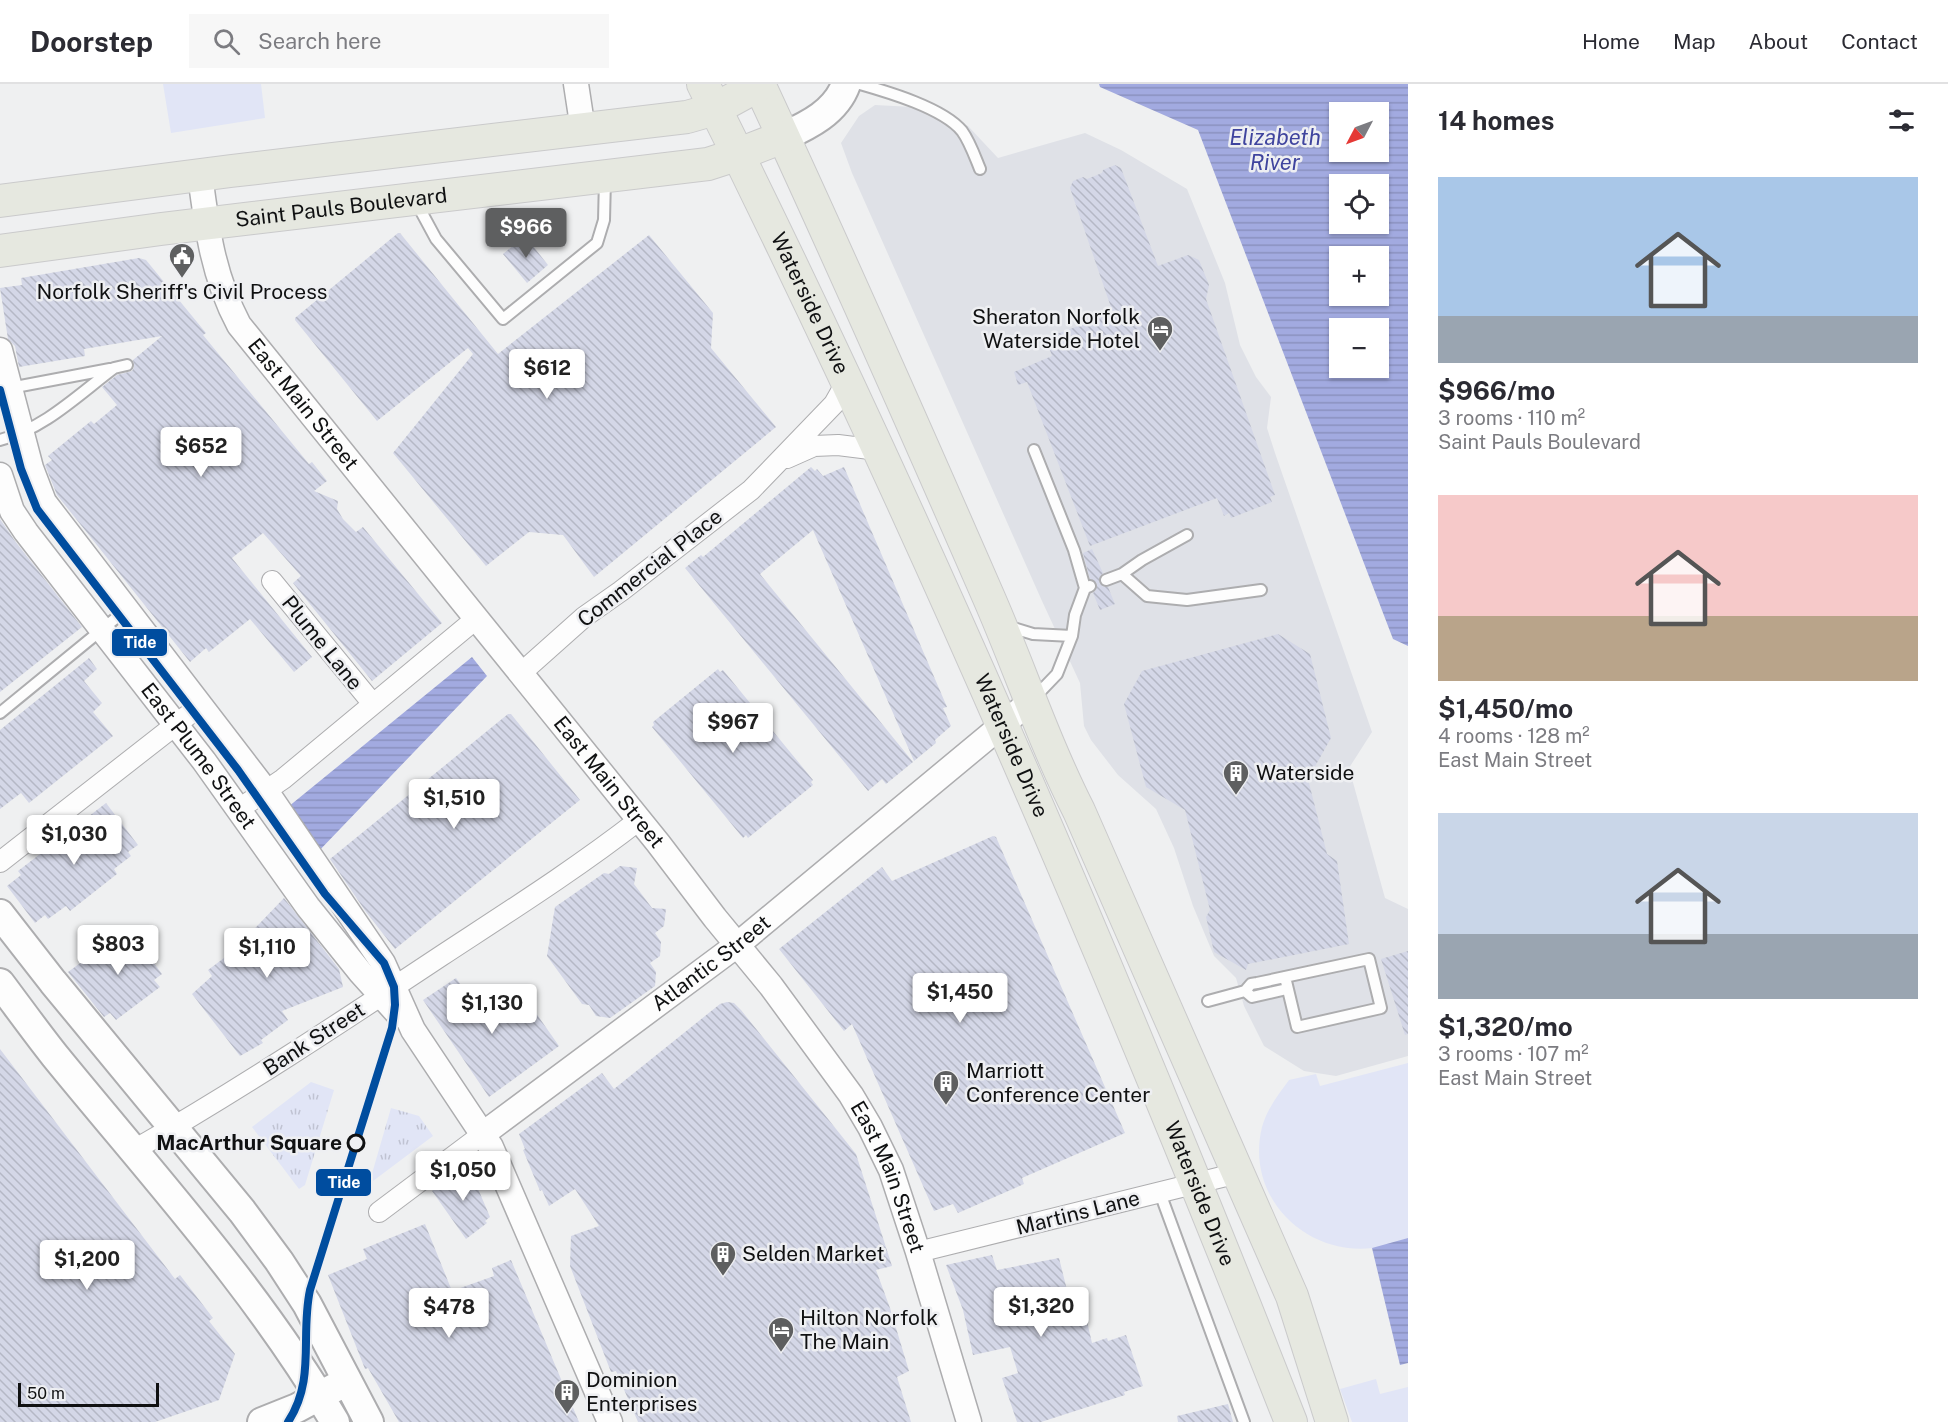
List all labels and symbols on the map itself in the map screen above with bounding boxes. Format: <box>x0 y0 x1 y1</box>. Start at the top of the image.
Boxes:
north arrow <box>1329 102 1389 162</box>
water label: Elizabeth River <box>1229 124 1321 175</box>
street label: Saint Pauls Boulevard <box>234 182 449 232</box>
pin: $966 <box>490 208 562 259</box>
street label: Waterside Drive <box>766 228 855 378</box>
public building icon: Norfolk Sheriff's Civil Process <box>167 241 197 279</box>
place label: Norfolk Sheriff's Civil Process <box>37 279 327 304</box>
place label: Sheraton Norfolk Waterside Hotel <box>972 304 1140 353</box>
hotel icon: Sheraton Norfolk Waterside Hotel <box>1145 314 1175 352</box>
street label: East Main Street <box>243 333 364 475</box>
pin: $612 <box>511 349 583 400</box>
pin: $652 <box>165 427 237 478</box>
street label: Commercial Place <box>572 503 727 632</box>
street label: Plume Lane <box>277 590 368 695</box>
line badge: Tide <box>111 628 168 657</box>
text: Tide <box>123 633 157 652</box>
street label: Waterside Drive <box>970 670 1054 821</box>
street label: East Plume Street <box>136 678 262 834</box>
pin: $967 <box>697 703 769 754</box>
street label: East Main Street <box>549 711 670 853</box>
building icon: Waterside <box>1221 758 1251 796</box>
place label: Waterside <box>1256 760 1354 785</box>
pin: $1,510 <box>405 779 503 830</box>
pin: $1,030 <box>25 815 123 866</box>
street label: Atlantic Street <box>647 910 775 1016</box>
pin: $803 <box>82 925 154 976</box>
pin: $1,110 <box>218 928 316 979</box>
pin: $1,450 <box>911 973 1009 1024</box>
pin: $1,130 <box>443 984 541 1035</box>
street label: Bank Street <box>258 996 369 1081</box>
place label: Marriott Conference Center <box>966 1058 1150 1107</box>
building icon: Marriott Conference Center <box>931 1068 961 1106</box>
street label: East Main Street <box>845 1096 930 1256</box>
street label: Waterside Drive <box>1160 1117 1241 1269</box>
place label: MacArthur Square <box>156 1130 342 1155</box>
marker: MacArthur Square <box>347 1134 365 1152</box>
pin: $1,050 <box>414 1151 512 1202</box>
line badge: Tide <box>315 1168 372 1197</box>
text: Tide <box>327 1173 361 1192</box>
street label: Martins Lane <box>1013 1185 1142 1240</box>
building icon: Selden Market <box>708 1239 738 1277</box>
pin: $1,200 <box>38 1240 136 1291</box>
place label: Selden Market <box>742 1241 885 1266</box>
pin: $1,320 <box>992 1287 1090 1338</box>
pin: $478 <box>413 1288 485 1339</box>
place label: Hilton Norfolk The Main <box>800 1305 938 1354</box>
hotel icon: Hilton Norfolk The Main <box>766 1315 796 1353</box>
place label: Dominion Enterprises <box>586 1367 697 1416</box>
building icon: Dominion Enterprises <box>552 1377 582 1415</box>
scale bar <box>18 1380 159 1408</box>

